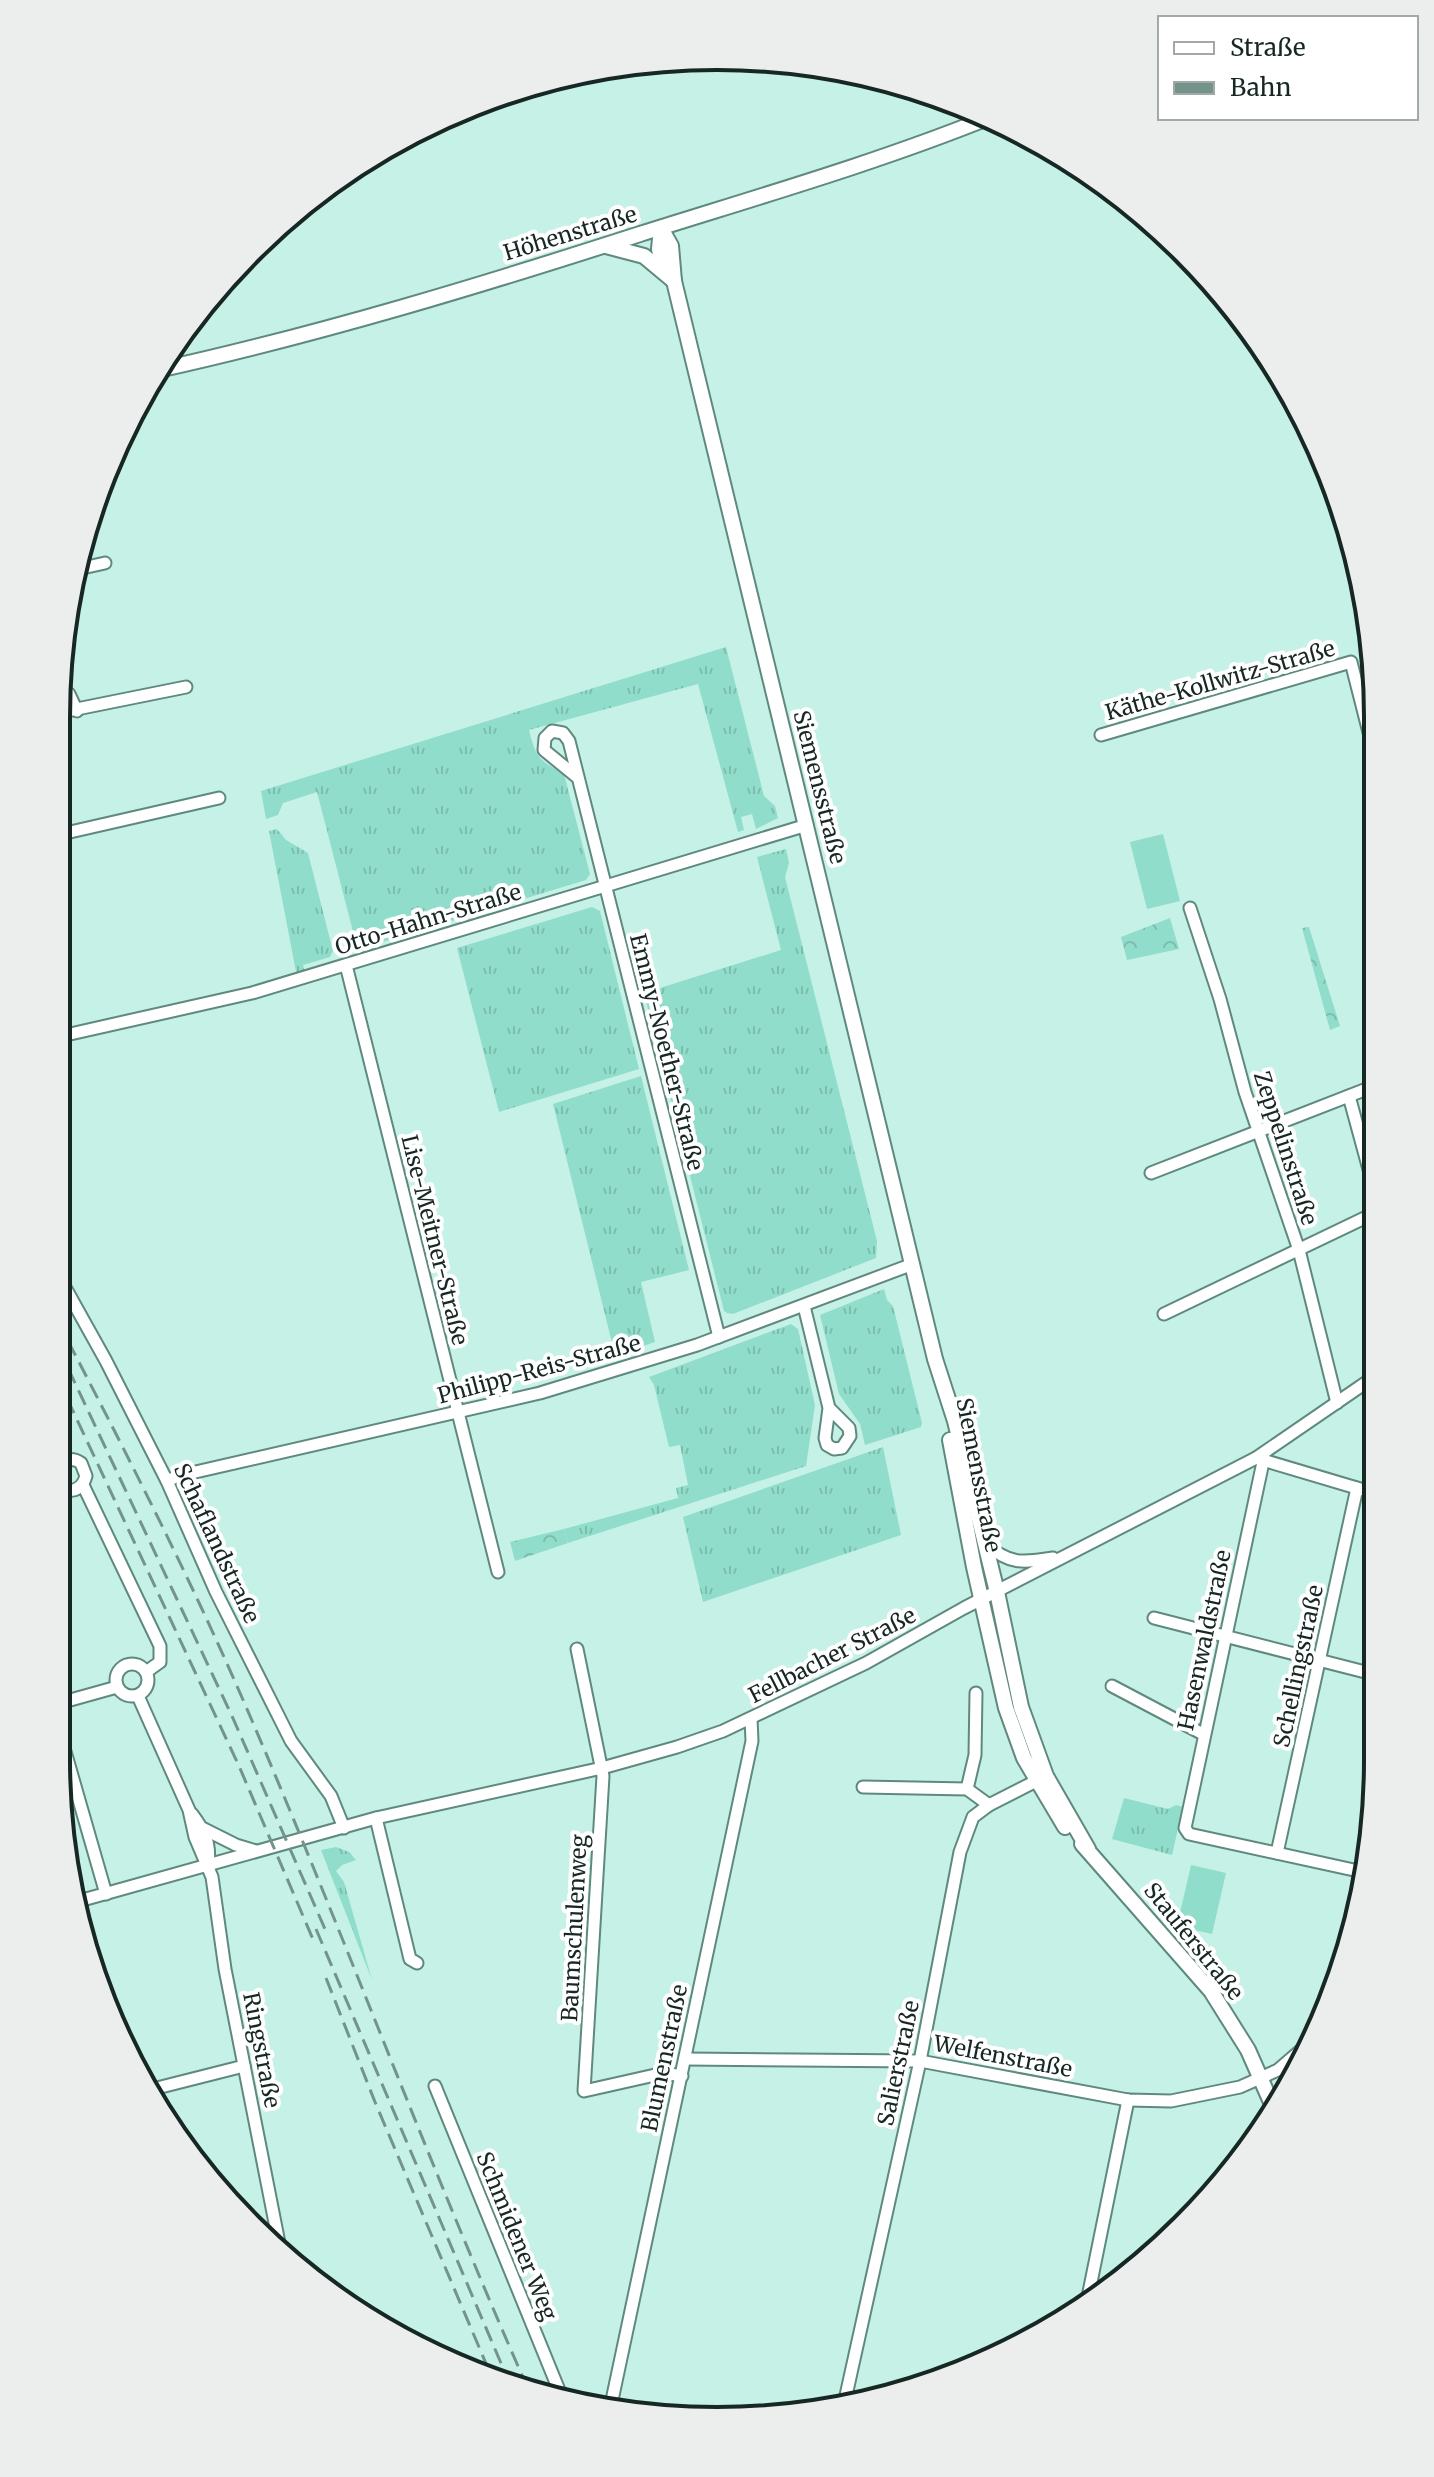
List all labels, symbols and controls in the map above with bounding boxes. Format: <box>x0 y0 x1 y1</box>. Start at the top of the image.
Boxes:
legend <box>1158 16 1418 120</box>
text: Straße <box>1230 32 1305 63</box>
text: Bahn <box>1230 72 1291 103</box>
street label: Höhenstraße <box>500 200 640 266</box>
street label: Käthe-Kollwitz-Straße <box>1102 634 1338 726</box>
street label: Siemensstraße <box>787 707 853 867</box>
street label: Otto-Hahn-Straße <box>332 877 524 961</box>
street label: Emmy-Noether-Straße <box>624 931 710 1173</box>
street label: Zeppelinstraße <box>1248 1067 1324 1229</box>
street label: Lise-Meitner-Straße <box>395 1132 475 1348</box>
street label: Philipp-Reis-Straße <box>434 1328 644 1410</box>
street label: Siemensstraße <box>950 1395 1008 1555</box>
street label: Schaflandstraße <box>168 1459 266 1627</box>
street label: Hasenwaldstraße <box>1171 1547 1237 1733</box>
street label: Schellingstraße <box>1267 1582 1329 1750</box>
street label: Fellbacher Straße <box>744 1601 920 1709</box>
street label: Baumschulenweg <box>555 1834 593 2022</box>
street label: Stauferstraße <box>1138 1877 1250 2005</box>
street label: Blumenstraße <box>635 1982 693 2134</box>
street label: Ringstraße <box>237 1990 287 2110</box>
street label: Salierstraße <box>871 1998 925 2128</box>
street label: Welfenstraße <box>930 2029 1075 2083</box>
street label: Schmidener Weg <box>470 2148 564 2324</box>

